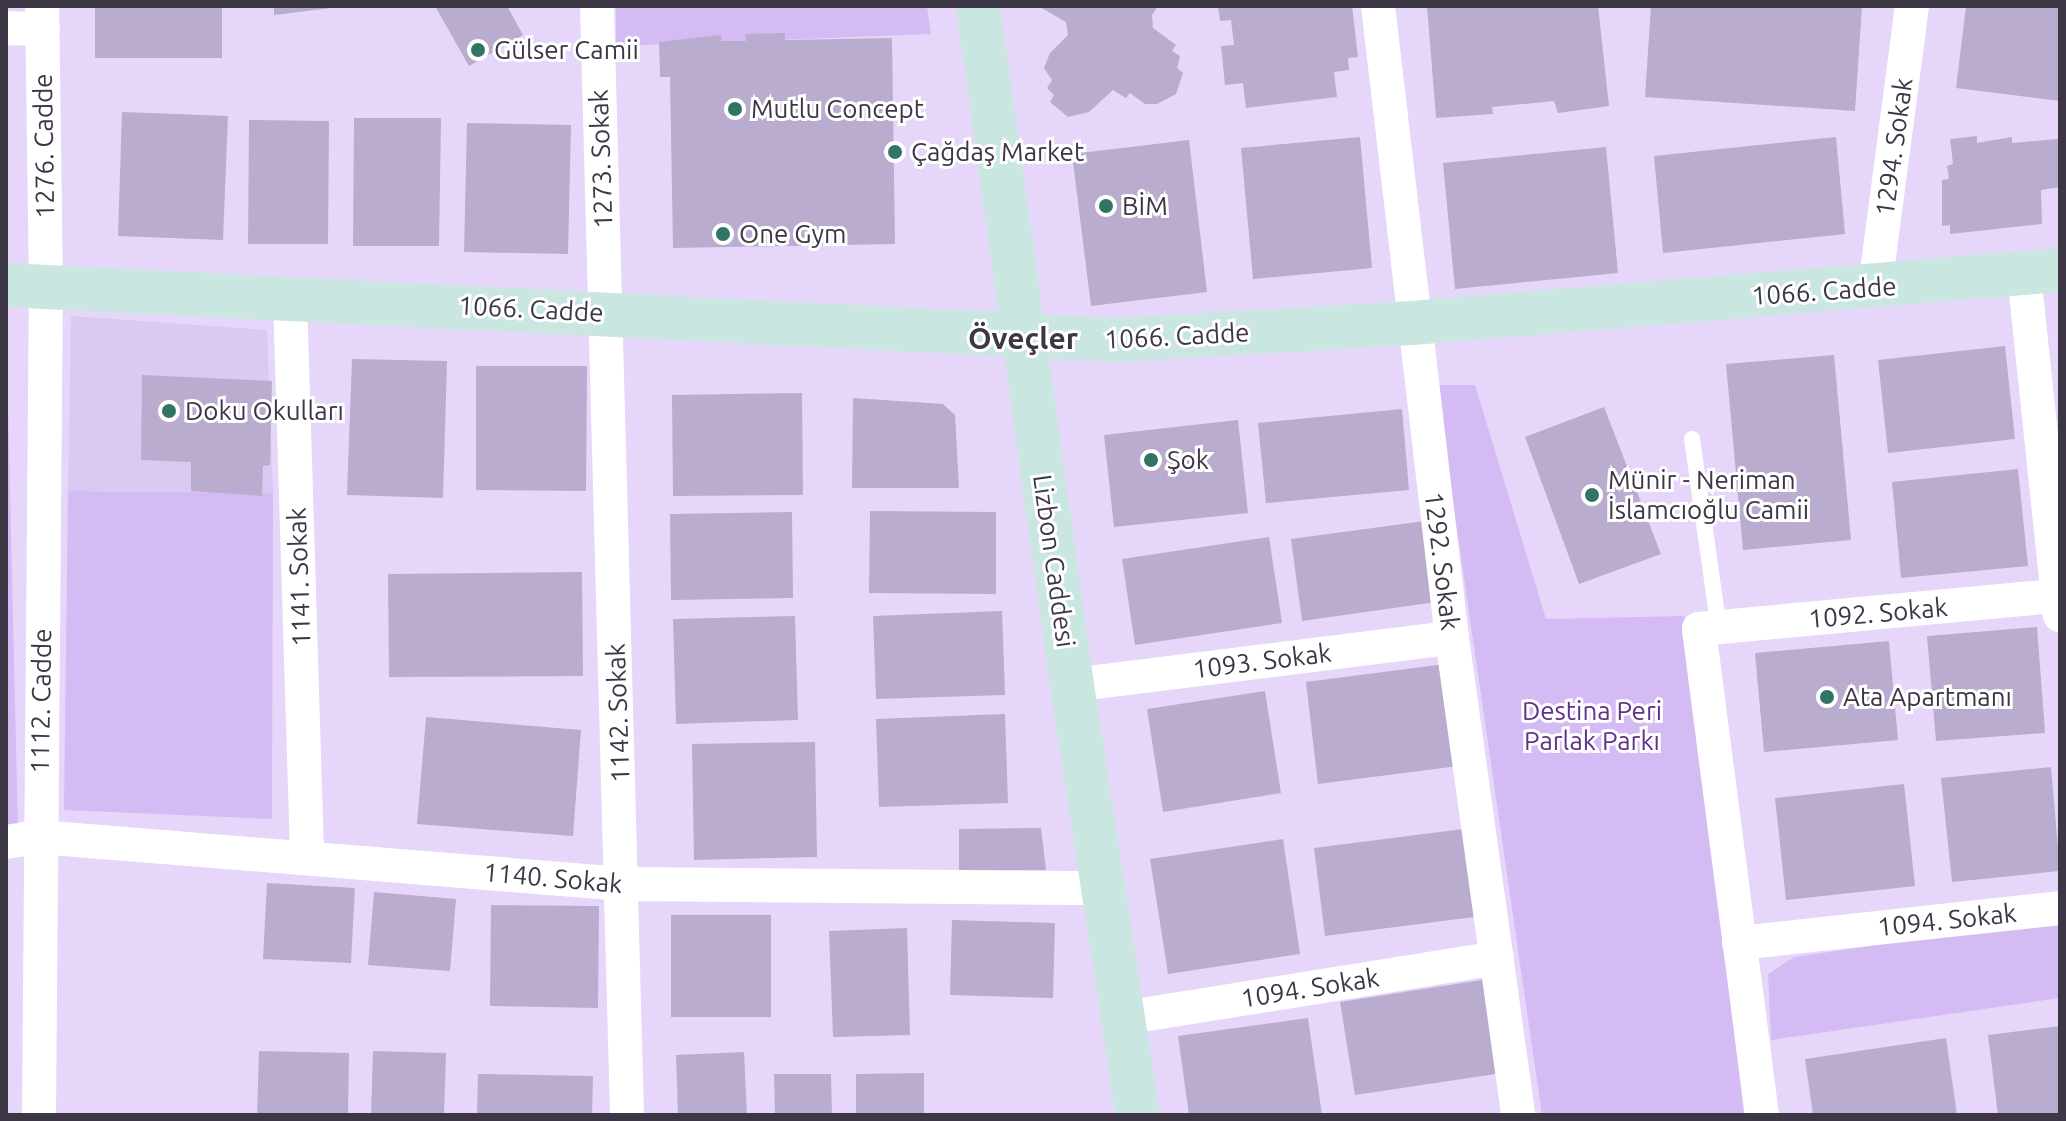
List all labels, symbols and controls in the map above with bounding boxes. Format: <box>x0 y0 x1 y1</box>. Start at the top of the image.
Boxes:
place label: Gülser Camii <box>494 34 639 66</box>
marker: Gülser Camii <box>469 41 487 59</box>
street label: 1276. Cadde <box>27 73 61 219</box>
street label: 1294. Sokak <box>1869 76 1919 218</box>
street label: 1273. Sokak <box>583 89 619 229</box>
place label: Mutlu Concept <box>751 93 924 125</box>
marker: Mutlu Concept <box>726 100 744 118</box>
place label: Çağdaş Market <box>911 136 1084 168</box>
marker: Çağdaş Market <box>886 143 904 161</box>
place label: BİM <box>1122 190 1168 222</box>
marker: BİM <box>1097 197 1115 215</box>
place label: One Gym <box>739 218 846 250</box>
marker: One Gym <box>714 225 732 243</box>
street label: 1066. Cadde <box>1751 270 1897 312</box>
street label: 1066. Cadde <box>458 290 604 328</box>
street label: 1066. Cadde <box>1104 317 1250 355</box>
district label: Öveçler <box>968 320 1078 356</box>
place label: Doku Okulları <box>185 395 344 427</box>
marker: Doku Okulları <box>160 402 178 420</box>
place label: Şok <box>1167 444 1209 476</box>
marker: Şok <box>1142 451 1160 469</box>
place label: Münir - Neriman İslamcıoğlu Camii <box>1608 464 1809 526</box>
street label: Lizbon Caddesi <box>1026 472 1082 650</box>
marker: Münir - Neriman İslamcıoğlu Camii <box>1583 486 1601 504</box>
street label: 1292. Sokak <box>1418 490 1466 632</box>
street label: 1141. Sokak <box>281 507 317 647</box>
street label: 1092. Sokak <box>1807 591 1949 635</box>
street label: 1112. Cadde <box>24 628 58 774</box>
street label: 1093. Sokak <box>1191 637 1333 685</box>
street label: 1142. Sokak <box>600 643 636 783</box>
place label: Ata Apartmanı <box>1843 681 2012 713</box>
marker: Ata Apartmanı <box>1818 688 1836 706</box>
park label: Destina Peri Parlak Parkı <box>1522 695 1662 756</box>
street label: 1140. Sokak <box>482 856 624 900</box>
street label: 1094. Sokak <box>1876 897 2018 943</box>
street label: 1094. Sokak <box>1239 962 1381 1014</box>

